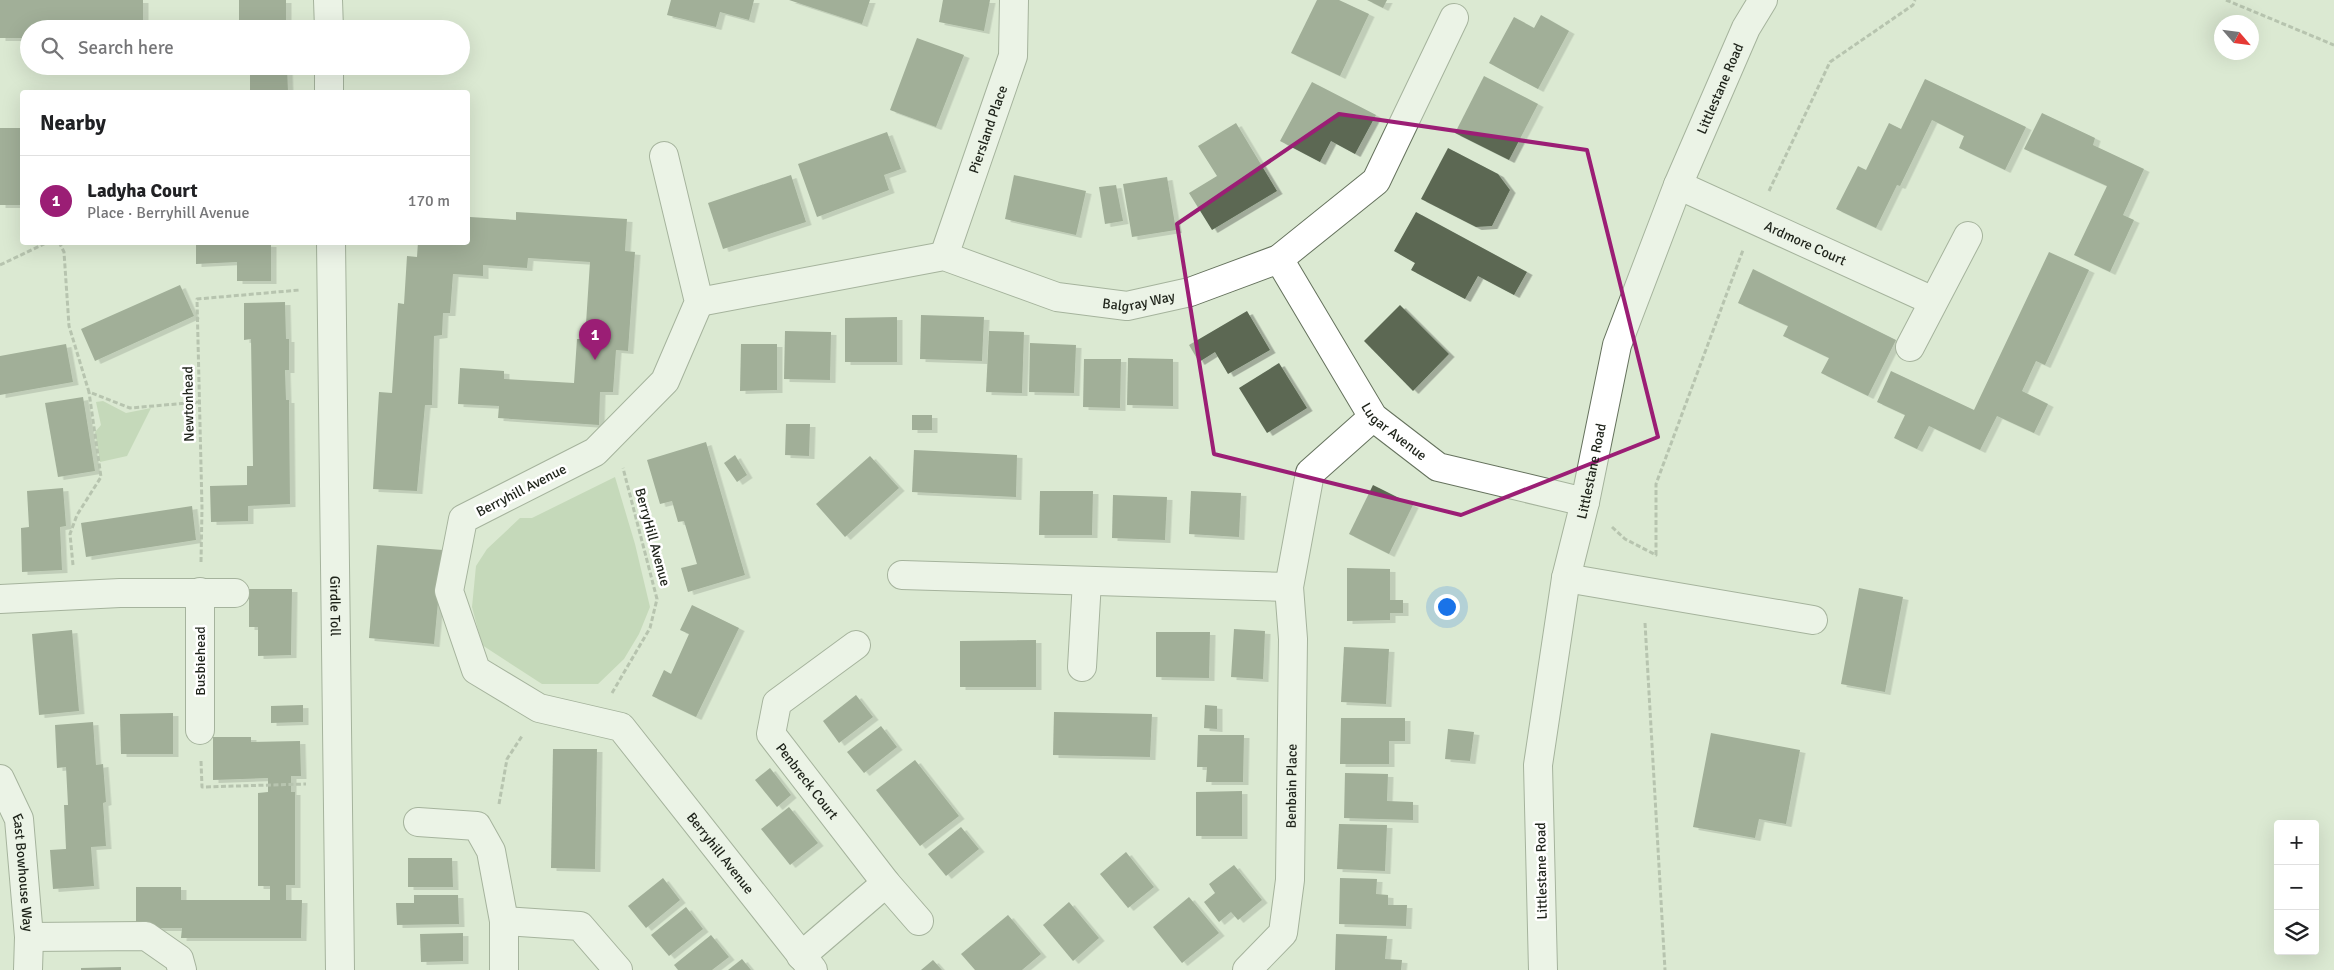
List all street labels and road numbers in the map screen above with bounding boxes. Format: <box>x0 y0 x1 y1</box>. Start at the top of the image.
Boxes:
street label: Littlestane Road <box>1693 41 1747 137</box>
street label: Piersland Place <box>965 83 1011 176</box>
street label: Ardmore Court <box>1762 217 1849 269</box>
street label: Balgray Way <box>1101 288 1177 315</box>
street label: Newtonhead <box>179 366 198 442</box>
street label: Lugar Avenue <box>1357 400 1430 464</box>
street label: Littlestane Road <box>1573 422 1610 521</box>
street label: Berryhill Avenue <box>473 460 569 521</box>
street label: BerryHill Avenue <box>631 486 674 588</box>
street label: Girdle Toll <box>326 576 344 636</box>
street label: Busbiehead <box>192 626 209 696</box>
street label: Penbreck Court <box>772 740 842 823</box>
street label: Benbain Place <box>1283 744 1301 829</box>
street label: Berryhill Avenue <box>683 809 758 897</box>
street label: East Bowhouse Way <box>8 811 37 933</box>
street label: Littlestane Road <box>1532 822 1551 920</box>

